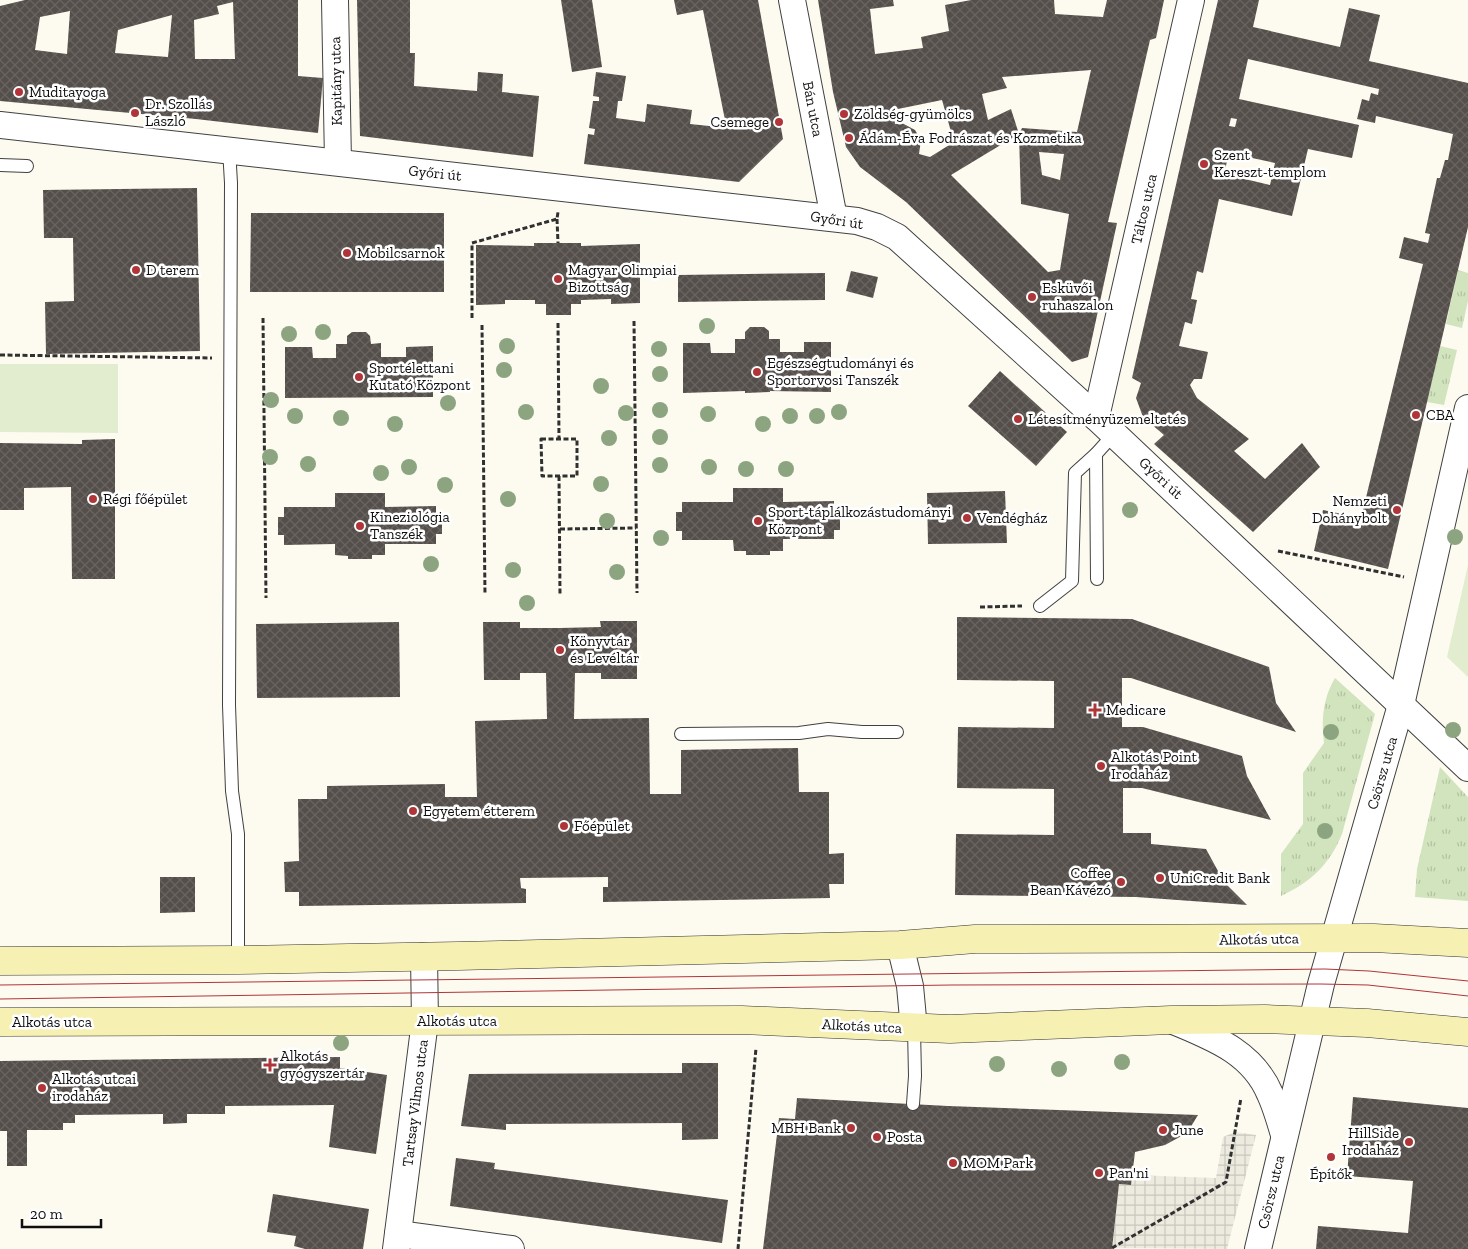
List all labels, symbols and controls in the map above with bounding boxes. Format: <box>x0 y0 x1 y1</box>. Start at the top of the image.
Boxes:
street label: Kapitány utca <box>326 36 346 126</box>
street label: Bán utca <box>799 80 827 138</box>
place label: Muditayoga <box>29 83 106 101</box>
marker: Muditayoga <box>13 86 25 98</box>
place label: Dr. Szollás László <box>145 95 212 130</box>
place label: Zöldség-gyümölcs <box>854 105 972 123</box>
marker: Dr. Szollás László <box>129 107 141 119</box>
marker: Zöldség-gyümölcs <box>838 108 850 120</box>
place label: Csemege <box>710 113 769 131</box>
marker: Csemege <box>773 116 785 128</box>
place label: Ádám-Éva Fodrászat és Kozmetika <box>859 129 1082 147</box>
marker: Ádám-Éva Fodrászat és Kozmetika <box>843 132 855 144</box>
place label: Szent Kereszt-templom <box>1214 146 1326 181</box>
marker: Szent Kereszt-templom <box>1198 158 1210 170</box>
street label: Győri út <box>407 161 463 185</box>
street label: Táltos utca <box>1127 172 1161 246</box>
street label: Győri út <box>809 207 865 233</box>
place label: Mobilcsarnok <box>357 244 445 262</box>
marker: Mobilcsarnok <box>341 247 353 259</box>
place label: D terem <box>146 261 199 279</box>
place label: Magyar Olimpiai Bizottság <box>568 261 677 296</box>
marker: D terem <box>130 264 142 276</box>
marker: Magyar Olimpiai Bizottság <box>552 273 564 285</box>
place label: Esküvői ruhaszalon <box>1042 279 1114 314</box>
marker: Esküvői ruhaszalon <box>1026 291 1038 303</box>
place label: Egészségtudományi és Sportorvosi Tanszék <box>767 354 914 389</box>
place label: Sportélettani Kutató Központ <box>369 359 471 394</box>
marker: Egészségtudományi és Sportorvosi Tanszék <box>751 366 763 378</box>
marker: Sportélettani Kutató Központ <box>353 371 365 383</box>
place label: CBA <box>1426 406 1454 424</box>
marker: CBA <box>1410 409 1422 421</box>
place label: Létesítményüzemeltetés <box>1028 410 1186 428</box>
marker: Létesítményüzemeltetés <box>1012 413 1024 425</box>
street label: Győri út <box>1135 453 1187 503</box>
place label: Régi főépület <box>103 490 188 508</box>
place label: Nemzeti Dohánybolt <box>1312 492 1387 527</box>
marker: Régi főépület <box>87 493 99 505</box>
place label: Sport-táplálkozástudományi Központ <box>768 503 951 538</box>
marker: Nemzeti Dohánybolt <box>1391 504 1403 516</box>
place label: Kineziológia Tanszék <box>370 508 450 543</box>
place label: Vendégház <box>976 509 1048 527</box>
marker: Vendégház <box>961 512 973 524</box>
marker: Sport-táplálkozástudományi Központ <box>752 515 764 527</box>
marker: Kineziológia Tanszék <box>354 520 366 532</box>
place label: Könyvtár és Levéltár <box>570 632 640 667</box>
marker: Könyvtár és Levéltár <box>554 644 566 656</box>
place label: Medicare <box>1106 701 1166 719</box>
marker: Medicare <box>1088 703 1102 717</box>
street label: Csörsz utca <box>1363 734 1401 812</box>
place label: Alkotás Point Irodaház <box>1111 748 1198 783</box>
marker: Alkotás Point Irodaház <box>1095 760 1107 772</box>
place label: Egyetem étterem <box>423 802 535 820</box>
marker: Egyetem étterem <box>407 805 419 817</box>
place label: Főépület <box>574 817 631 835</box>
marker: Főépület <box>558 820 570 832</box>
place label: Coffee Bean Kávézó <box>1030 864 1111 899</box>
place label: UniCredit Bank <box>1170 869 1270 887</box>
marker: UniCredit Bank <box>1154 872 1166 884</box>
marker: Coffee Bean Kávézó <box>1115 876 1127 888</box>
street label: Alkotás utca <box>1219 929 1299 949</box>
street label: Alkotás utca <box>417 1012 497 1030</box>
street label: Alkotás utca <box>12 1013 92 1031</box>
street label: Alkotás utca <box>822 1015 902 1037</box>
street label: Tartsay Vilmos utca <box>398 1038 432 1168</box>
place label: Alkotás gyógyszertár <box>280 1047 365 1082</box>
marker: Alkotás gyógyszertár <box>264 1059 276 1071</box>
place label: Alkotás utcai irodaház <box>52 1070 136 1105</box>
marker: Alkotás utcai irodaház <box>36 1082 48 1094</box>
place label: MBH Bank <box>771 1119 841 1137</box>
place label: June <box>1173 1121 1204 1139</box>
marker: MBH Bank <box>845 1122 857 1134</box>
marker: June <box>1157 1124 1169 1136</box>
place label: HillSide Irodaház <box>1342 1124 1399 1159</box>
place label: Posta <box>887 1128 922 1146</box>
marker: Posta <box>871 1131 883 1143</box>
marker: HillSide Irodaház <box>1403 1136 1415 1148</box>
marker: Építők <box>1325 1151 1337 1163</box>
street label: Csörsz utca <box>1254 1153 1288 1231</box>
place label: MOM Park <box>963 1154 1033 1172</box>
marker: MOM Park <box>947 1157 959 1169</box>
place label: Pan'ni <box>1109 1164 1149 1182</box>
place label: Építők <box>1310 1165 1352 1183</box>
marker: Pan'ni <box>1093 1167 1105 1179</box>
scale bar <box>22 1196 101 1228</box>
text: 20 m <box>30 1205 63 1223</box>

